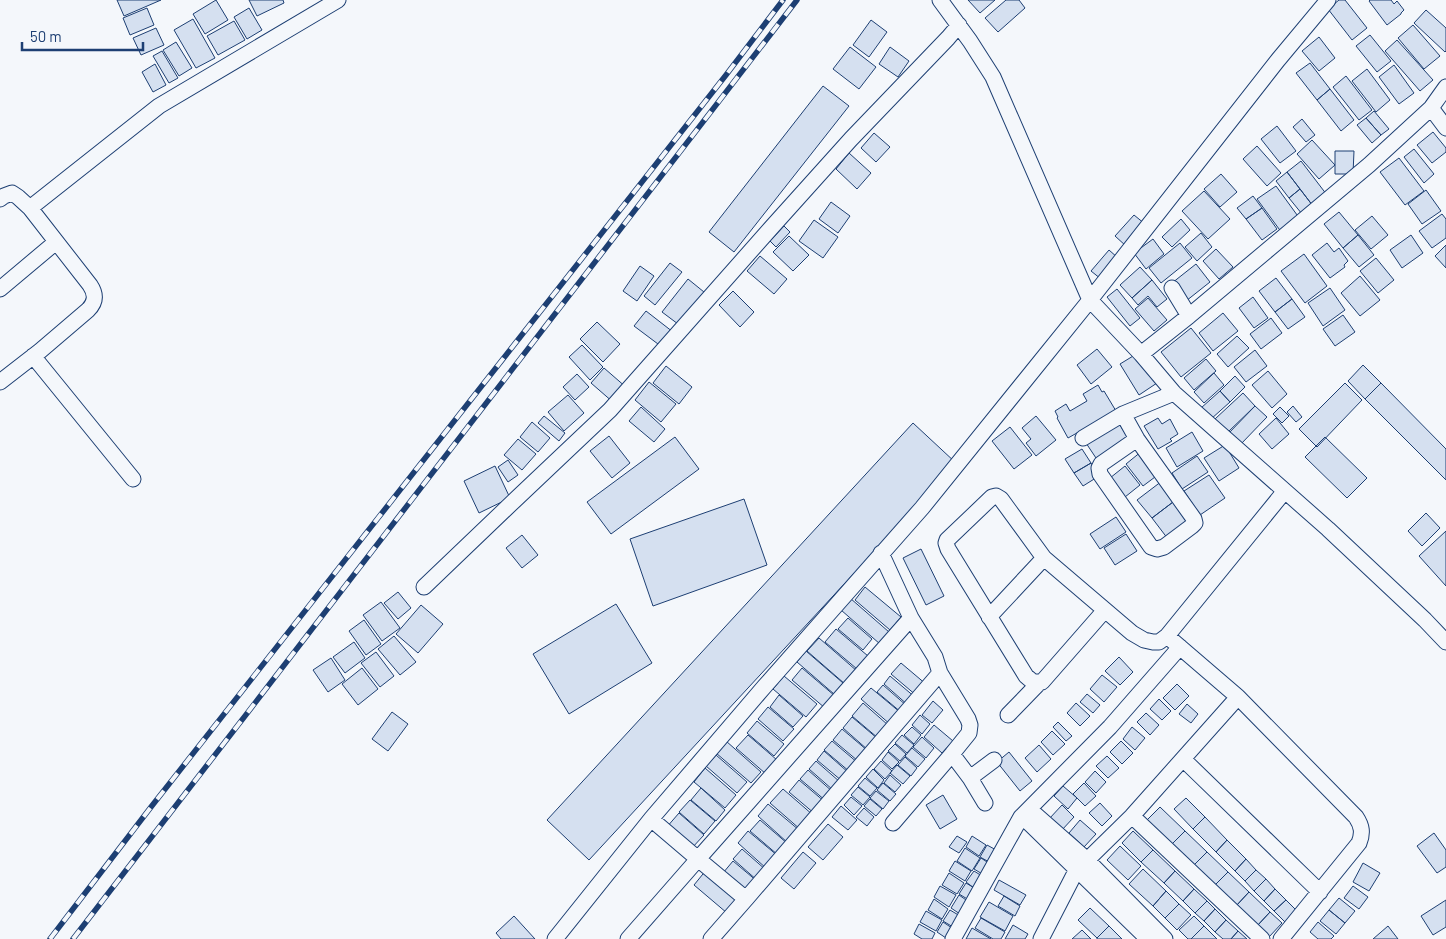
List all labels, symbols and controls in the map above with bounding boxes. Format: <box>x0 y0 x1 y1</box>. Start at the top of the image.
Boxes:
scale bar <box>22 20 144 52</box>
text: 50 m <box>30 27 62 45</box>

